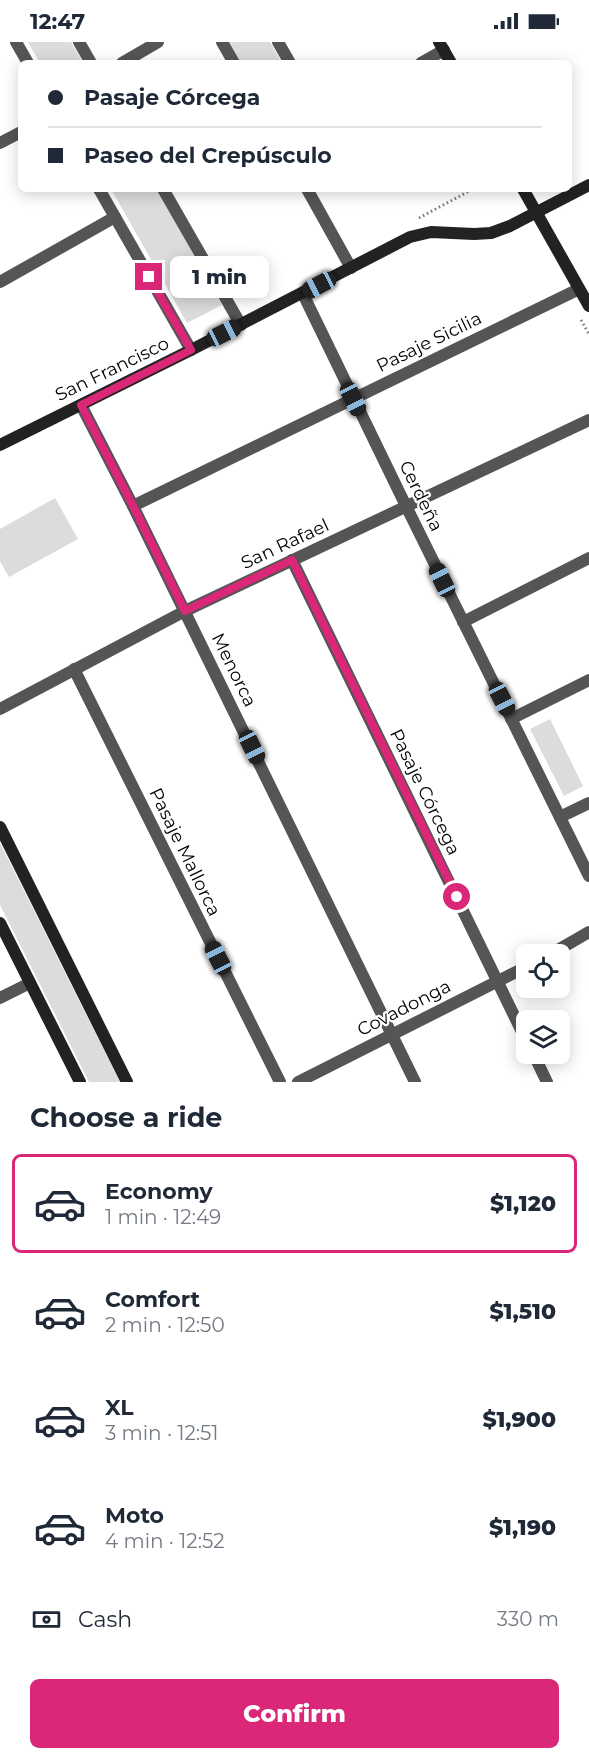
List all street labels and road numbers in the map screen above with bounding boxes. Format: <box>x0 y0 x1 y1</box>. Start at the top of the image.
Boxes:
street label: Pasaje Sicilia <box>373 307 485 377</box>
street label: San Francisco <box>51 332 173 406</box>
street label: Cerdeña <box>394 457 448 535</box>
street label: San Rafael <box>238 514 332 574</box>
street label: Menorca <box>207 630 261 710</box>
street label: Pasaje Córcega <box>385 725 465 859</box>
street label: Pasaje Mallorca <box>144 784 226 920</box>
street label: Covadonga <box>354 975 454 1041</box>

